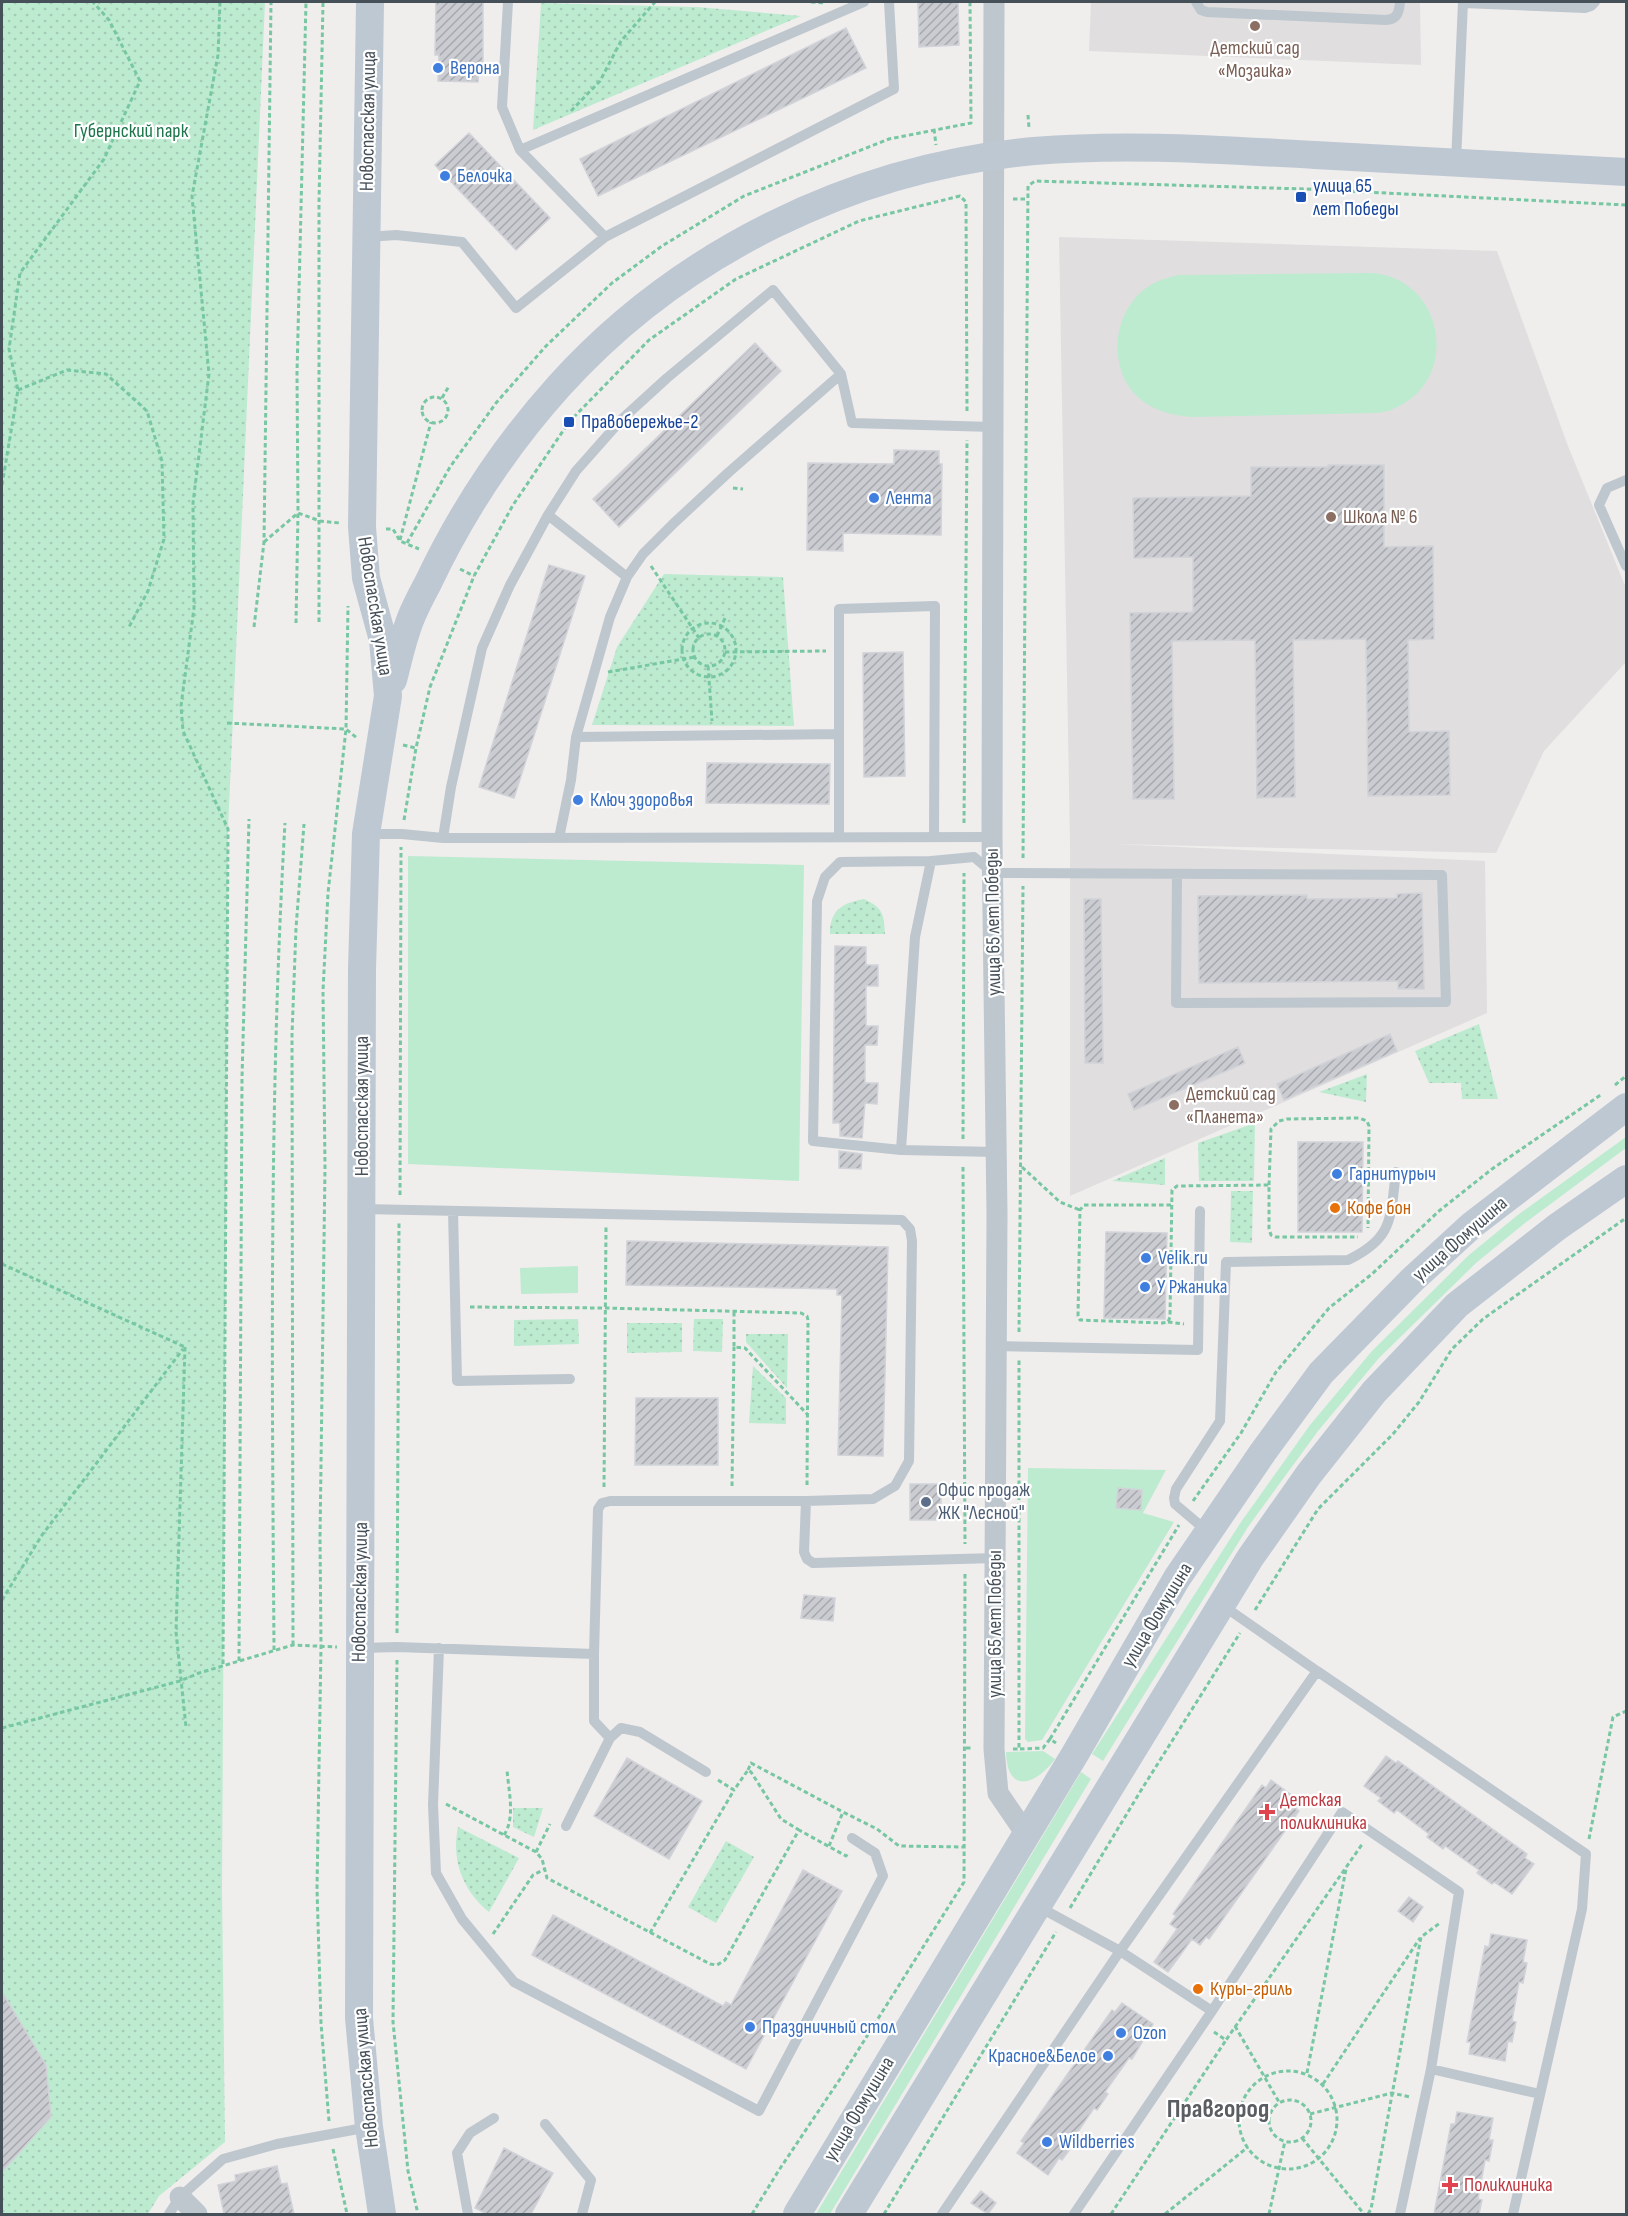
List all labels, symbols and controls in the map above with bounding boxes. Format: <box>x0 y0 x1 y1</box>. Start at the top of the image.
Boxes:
marker: Детский сад «Мозаика» <box>1248 19 1262 33</box>
place label: Детский сад «Мозаика» <box>1210 36 1300 83</box>
street label: Новоспасская улица <box>355 51 381 191</box>
place label: Верона <box>450 56 500 80</box>
marker: Верона <box>431 61 445 75</box>
park label: Губернский парк <box>74 119 189 143</box>
place label: Белочка <box>457 164 512 188</box>
marker: Белочка <box>438 169 452 183</box>
place label: улица 65 лет Победы <box>1313 174 1399 221</box>
marker: улица 65 лет Победы <box>1294 190 1308 204</box>
place label: Правобережье-2 <box>581 410 698 434</box>
marker: Правобережье-2 <box>562 415 576 429</box>
place label: Лента <box>885 486 932 510</box>
marker: Лента <box>867 491 881 505</box>
place label: Школа № 6 <box>1343 505 1418 529</box>
marker: Школа № 6 <box>1324 510 1338 524</box>
street label: Новоспасская улица <box>352 535 398 677</box>
place label: Ключ здоровья <box>590 788 693 812</box>
marker: Ключ здоровья <box>571 793 585 807</box>
street label: улица 65 лет Победы <box>980 848 1006 996</box>
street label: Новоспасская улица <box>350 1036 374 1176</box>
place label: Детский сад «Планета» <box>1186 1082 1276 1129</box>
marker: Детский сад «Планета» <box>1167 1098 1181 1112</box>
place label: Гарнитурыч <box>1349 1162 1436 1186</box>
marker: Гарнитурыч <box>1330 1167 1344 1181</box>
street label: улица Фомушина <box>1408 1191 1512 1287</box>
place label: Кофе бон <box>1347 1196 1411 1220</box>
marker: Кофе бон <box>1328 1201 1342 1215</box>
place label: Velik.ru <box>1158 1246 1208 1270</box>
marker: Velik.ru <box>1139 1251 1153 1265</box>
place label: У Ржаника <box>1157 1275 1227 1299</box>
marker: У Ржаника <box>1138 1280 1152 1294</box>
place label: Офис продаж ЖК "Лесной" <box>938 1478 1030 1525</box>
marker: Офис продаж ЖК "Лесной" <box>919 1495 933 1509</box>
street label: Новоспасская улица <box>347 1522 373 1662</box>
street label: улица 65 лет Победы <box>983 1550 1007 1698</box>
street label: улица Фомушина <box>1116 1558 1198 1672</box>
place label: Детская поликлиника <box>1280 1788 1367 1835</box>
marker: Детская поликлиника <box>1258 1803 1276 1821</box>
place label: Куры-гриль <box>1210 1977 1292 2001</box>
marker: Куры-гриль <box>1191 1982 1205 1996</box>
street label: Новоспасская улица <box>348 2007 384 2149</box>
place label: Праздничный стол <box>762 2015 896 2039</box>
marker: Праздничный стол <box>743 2020 757 2034</box>
place label: Ozon <box>1133 2021 1167 2045</box>
marker: Ozon <box>1114 2026 1128 2040</box>
place label: Красное&Белое <box>988 2044 1096 2068</box>
marker: Красное&Белое <box>1101 2049 1115 2063</box>
street label: улица Фомушина <box>818 2052 900 2166</box>
district label: Правгород <box>1167 2094 1269 2125</box>
place label: Wildberries <box>1059 2130 1135 2154</box>
marker: Wildberries <box>1040 2135 1054 2149</box>
place label: Поликлиника <box>1464 2173 1553 2197</box>
marker: Поликлиника <box>1441 2176 1459 2194</box>

